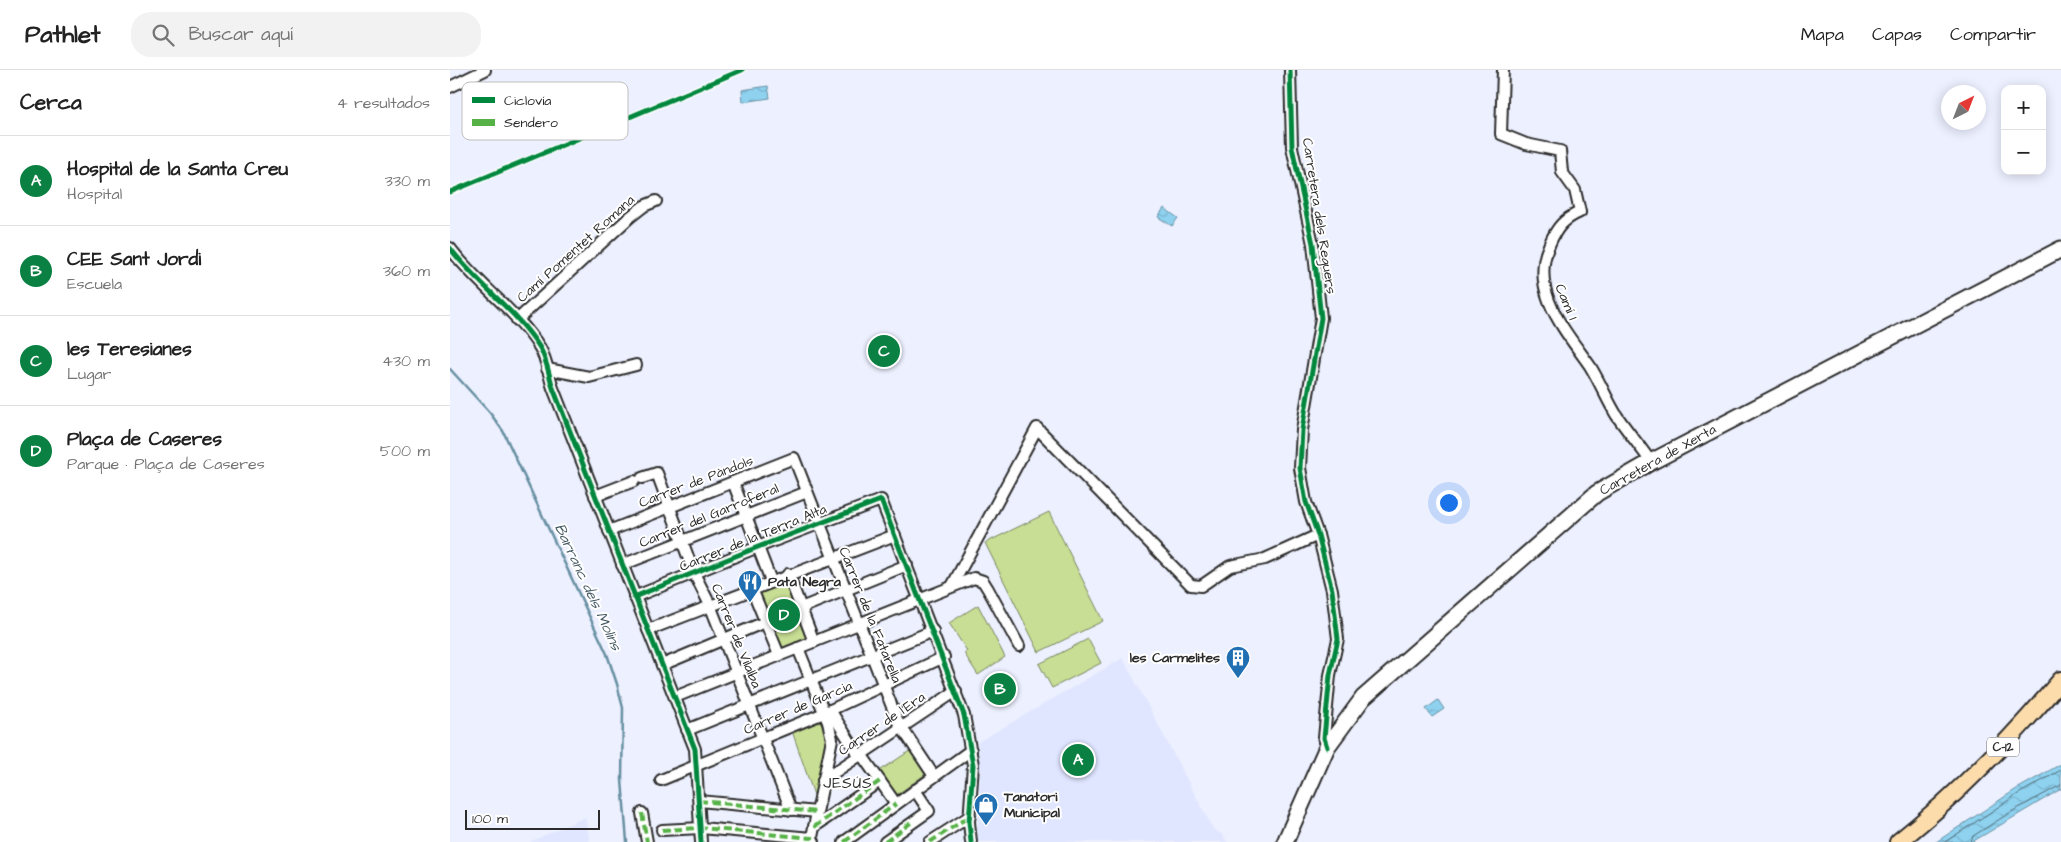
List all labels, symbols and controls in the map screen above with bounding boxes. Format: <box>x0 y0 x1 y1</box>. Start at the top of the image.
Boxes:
search box <box>131 12 481 57</box>
text: Pathlet <box>25 18 101 52</box>
icon: search <box>149 21 177 49</box>
text: Buscar aquí <box>189 21 293 48</box>
text: Mapa <box>1801 22 1844 47</box>
text: Capas <box>1872 22 1922 47</box>
text: Compartir <box>1950 22 2036 47</box>
legend <box>462 82 628 140</box>
north arrow <box>1941 85 1986 130</box>
map controls <box>2001 85 2046 175</box>
button: + <box>2001 85 2046 130</box>
text: Cerca <box>20 88 82 117</box>
text: Ciclovía <box>504 91 551 111</box>
text: 4 resultados <box>337 92 430 114</box>
text: Sendero <box>504 113 558 133</box>
button: − <box>2001 130 2046 175</box>
street label: Carretera dels Reguers <box>1297 137 1341 295</box>
text: Hospital de la Santa Creu <box>67 156 288 183</box>
text: A <box>31 170 41 192</box>
text: 330 m <box>385 170 430 192</box>
text: Hospital <box>67 183 122 205</box>
street label: Camí Pomentet Romana <box>513 191 639 307</box>
text: CEE Sant Jordi <box>67 246 201 273</box>
text: B <box>30 260 42 282</box>
text: 360 m <box>383 260 430 282</box>
text: Escuela <box>67 273 122 295</box>
street label: Camí 1 <box>1549 281 1583 323</box>
pin: C <box>868 332 900 370</box>
text: les Teresianes <box>67 336 192 363</box>
text: C <box>30 350 42 372</box>
text: 430 m <box>382 350 430 372</box>
text: Lugar <box>67 363 111 385</box>
street label: Carretera de Xerta <box>1596 420 1720 500</box>
text: Plaça de Caseres <box>67 426 222 453</box>
text: D <box>31 440 41 462</box>
text: 500 m <box>380 440 430 462</box>
street label: Carrer de Pàndols <box>636 451 756 513</box>
text: Parque · Plaça de Caseres <box>67 453 265 475</box>
street label: Carrer del Garroferal <box>636 479 782 553</box>
your location <box>1436 490 1462 516</box>
street label: Carrer de la Terra Alta <box>676 499 830 577</box>
water label: Barranc dels Molins <box>549 520 627 655</box>
street label: Carrer de la Fatarella <box>834 544 906 686</box>
restaurant icon: Pata Negra <box>737 569 763 603</box>
place label: Pata Negra <box>768 572 842 593</box>
street label: Carrer de Vilalba <box>706 581 766 691</box>
pin: D <box>768 596 800 634</box>
building icon: les Carmelites <box>1225 645 1251 679</box>
place label: les Carmelites <box>1129 648 1220 668</box>
pin: B <box>984 670 1016 708</box>
street label: Carrer de Garcia <box>741 676 855 740</box>
street label: Carrer de l'Era <box>834 687 930 761</box>
road number: C-12 <box>1987 738 2019 756</box>
pin: A <box>1062 741 1094 779</box>
district label: JESÚS <box>823 773 873 794</box>
place label: Tanatori Municipal <box>1003 787 1061 823</box>
shop icon: Tanatori Municipal <box>973 792 999 826</box>
scale bar <box>465 807 600 830</box>
text: 100 m <box>472 809 508 829</box>

